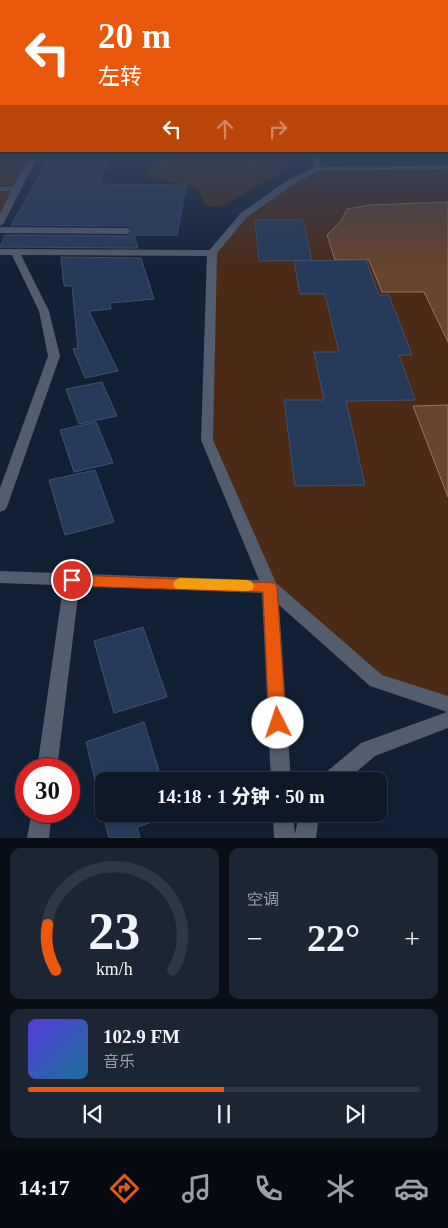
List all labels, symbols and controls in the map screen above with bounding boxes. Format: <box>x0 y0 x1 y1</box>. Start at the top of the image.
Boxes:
text: 20 m <box>98 17 171 56</box>
icon: left <box>15 20 80 85</box>
text: 左转 <box>98 64 142 89</box>
icon: left <box>158 115 186 143</box>
icon: ahead <box>211 115 239 143</box>
icon: right <box>264 115 292 143</box>
pin <box>51 559 93 601</box>
icon: arrive <box>58 566 86 594</box>
position arrow <box>251 696 303 748</box>
speed limit sign: 30 <box>15 758 80 823</box>
text: 14:18 · 1 分钟 · 50 m <box>157 786 325 807</box>
text: 空调 <box>247 891 279 908</box>
text: 23 <box>89 903 141 960</box>
text: 22° <box>307 917 360 959</box>
text: − <box>247 923 263 954</box>
text: + <box>404 923 420 954</box>
text: km/h <box>96 959 133 979</box>
text: 102.9 FM <box>103 1026 180 1047</box>
text: 音乐 <box>103 1053 135 1070</box>
icon: previous <box>79 1100 107 1128</box>
icon: pause <box>210 1100 238 1128</box>
icon: next <box>341 1100 369 1128</box>
icon: directions <box>107 1171 142 1206</box>
icon: music <box>179 1171 214 1206</box>
icon: phone <box>251 1171 286 1206</box>
icon: climate <box>323 1171 358 1206</box>
icon: car <box>394 1171 429 1206</box>
text: 14:17 <box>18 1175 70 1200</box>

